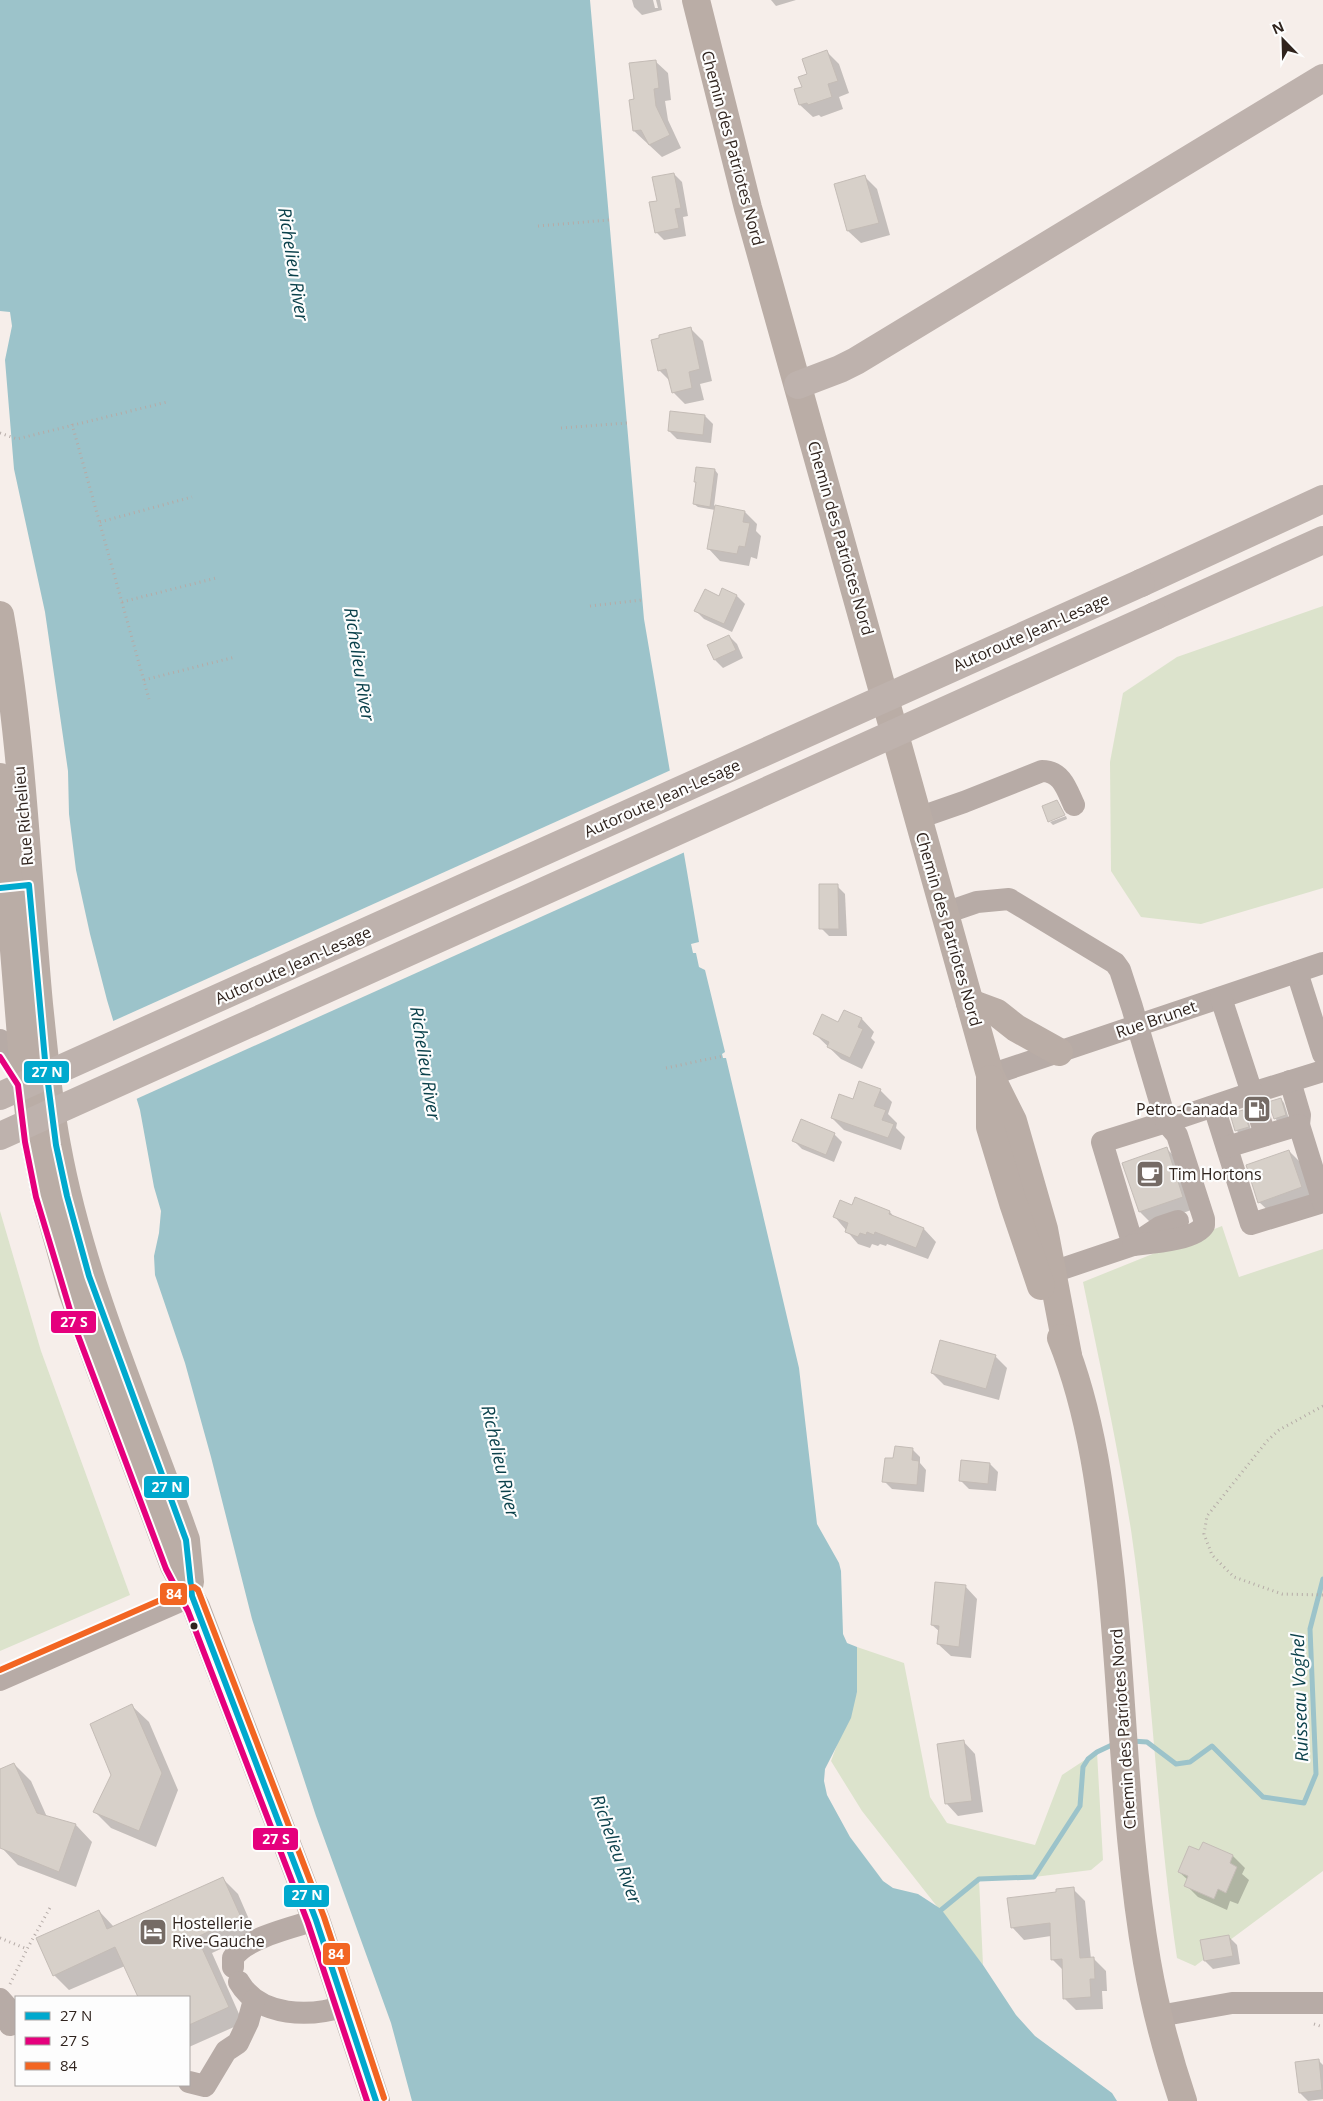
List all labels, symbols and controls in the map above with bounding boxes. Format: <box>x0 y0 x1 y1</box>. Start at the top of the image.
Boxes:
north arrow <box>1258 15 1308 65</box>
text: N <box>1269 17 1287 39</box>
street label: Chemin des Patriotes Nord <box>696 48 770 248</box>
water label: Richelieu River <box>273 206 315 323</box>
street label: Chemin des Patriotes Nord <box>803 438 879 638</box>
street label: Autoroute Jean-Lesage <box>949 588 1113 676</box>
water label: Richelieu River <box>339 606 381 723</box>
street label: Autoroute Jean-Lesage <box>580 754 744 842</box>
street label: Rue Richelieu <box>8 765 38 867</box>
street label: Chemin des Patriotes Nord <box>911 829 987 1029</box>
street label: Autoroute Jean-Lesage <box>211 921 375 1009</box>
street label: Rue Brunet <box>1113 995 1200 1043</box>
water label: Richelieu River <box>405 1005 447 1122</box>
line badge: 27 N <box>23 1060 70 1084</box>
text: 27 N <box>31 1062 63 1081</box>
fuel station icon: Petro-Canada <box>1242 1094 1272 1124</box>
place label: Petro-Canada <box>1136 1098 1238 1120</box>
cafe icon: Tim Hortons <box>1135 1159 1165 1189</box>
place label: Tim Hortons <box>1169 1163 1262 1185</box>
line badge: 27 S <box>50 1310 97 1334</box>
text: 27 S <box>60 1312 88 1331</box>
water label: Richelieu River <box>476 1402 526 1520</box>
line badge: 27 N <box>143 1475 190 1499</box>
text: 27 N <box>151 1477 183 1496</box>
line badge: 84 <box>159 1582 188 1606</box>
text: 84 <box>166 1584 182 1603</box>
unlabelled marker <box>189 1621 199 1631</box>
street label: Chemin des Patriotes Nord <box>1105 1628 1141 1830</box>
water label: Ruisseau Voghel <box>1285 1633 1313 1762</box>
water label: Richelieu River <box>586 1791 648 1908</box>
line badge: 27 S <box>252 1827 299 1851</box>
text: 27 S <box>262 1829 290 1848</box>
line badge: 27 N <box>283 1884 330 1908</box>
text: 27 N <box>291 1885 323 1904</box>
place label: Hostellerie Rive-Gauche <box>172 1912 265 1952</box>
hotel icon: Hostellerie Rive-Gauche <box>138 1917 168 1947</box>
line badge: 84 <box>322 1942 351 1966</box>
text: 84 <box>328 1944 344 1963</box>
legend <box>15 1996 190 2086</box>
text: 27 N <box>60 2005 92 2025</box>
text: 27 S <box>60 2030 89 2050</box>
text: 84 <box>60 2055 78 2075</box>

